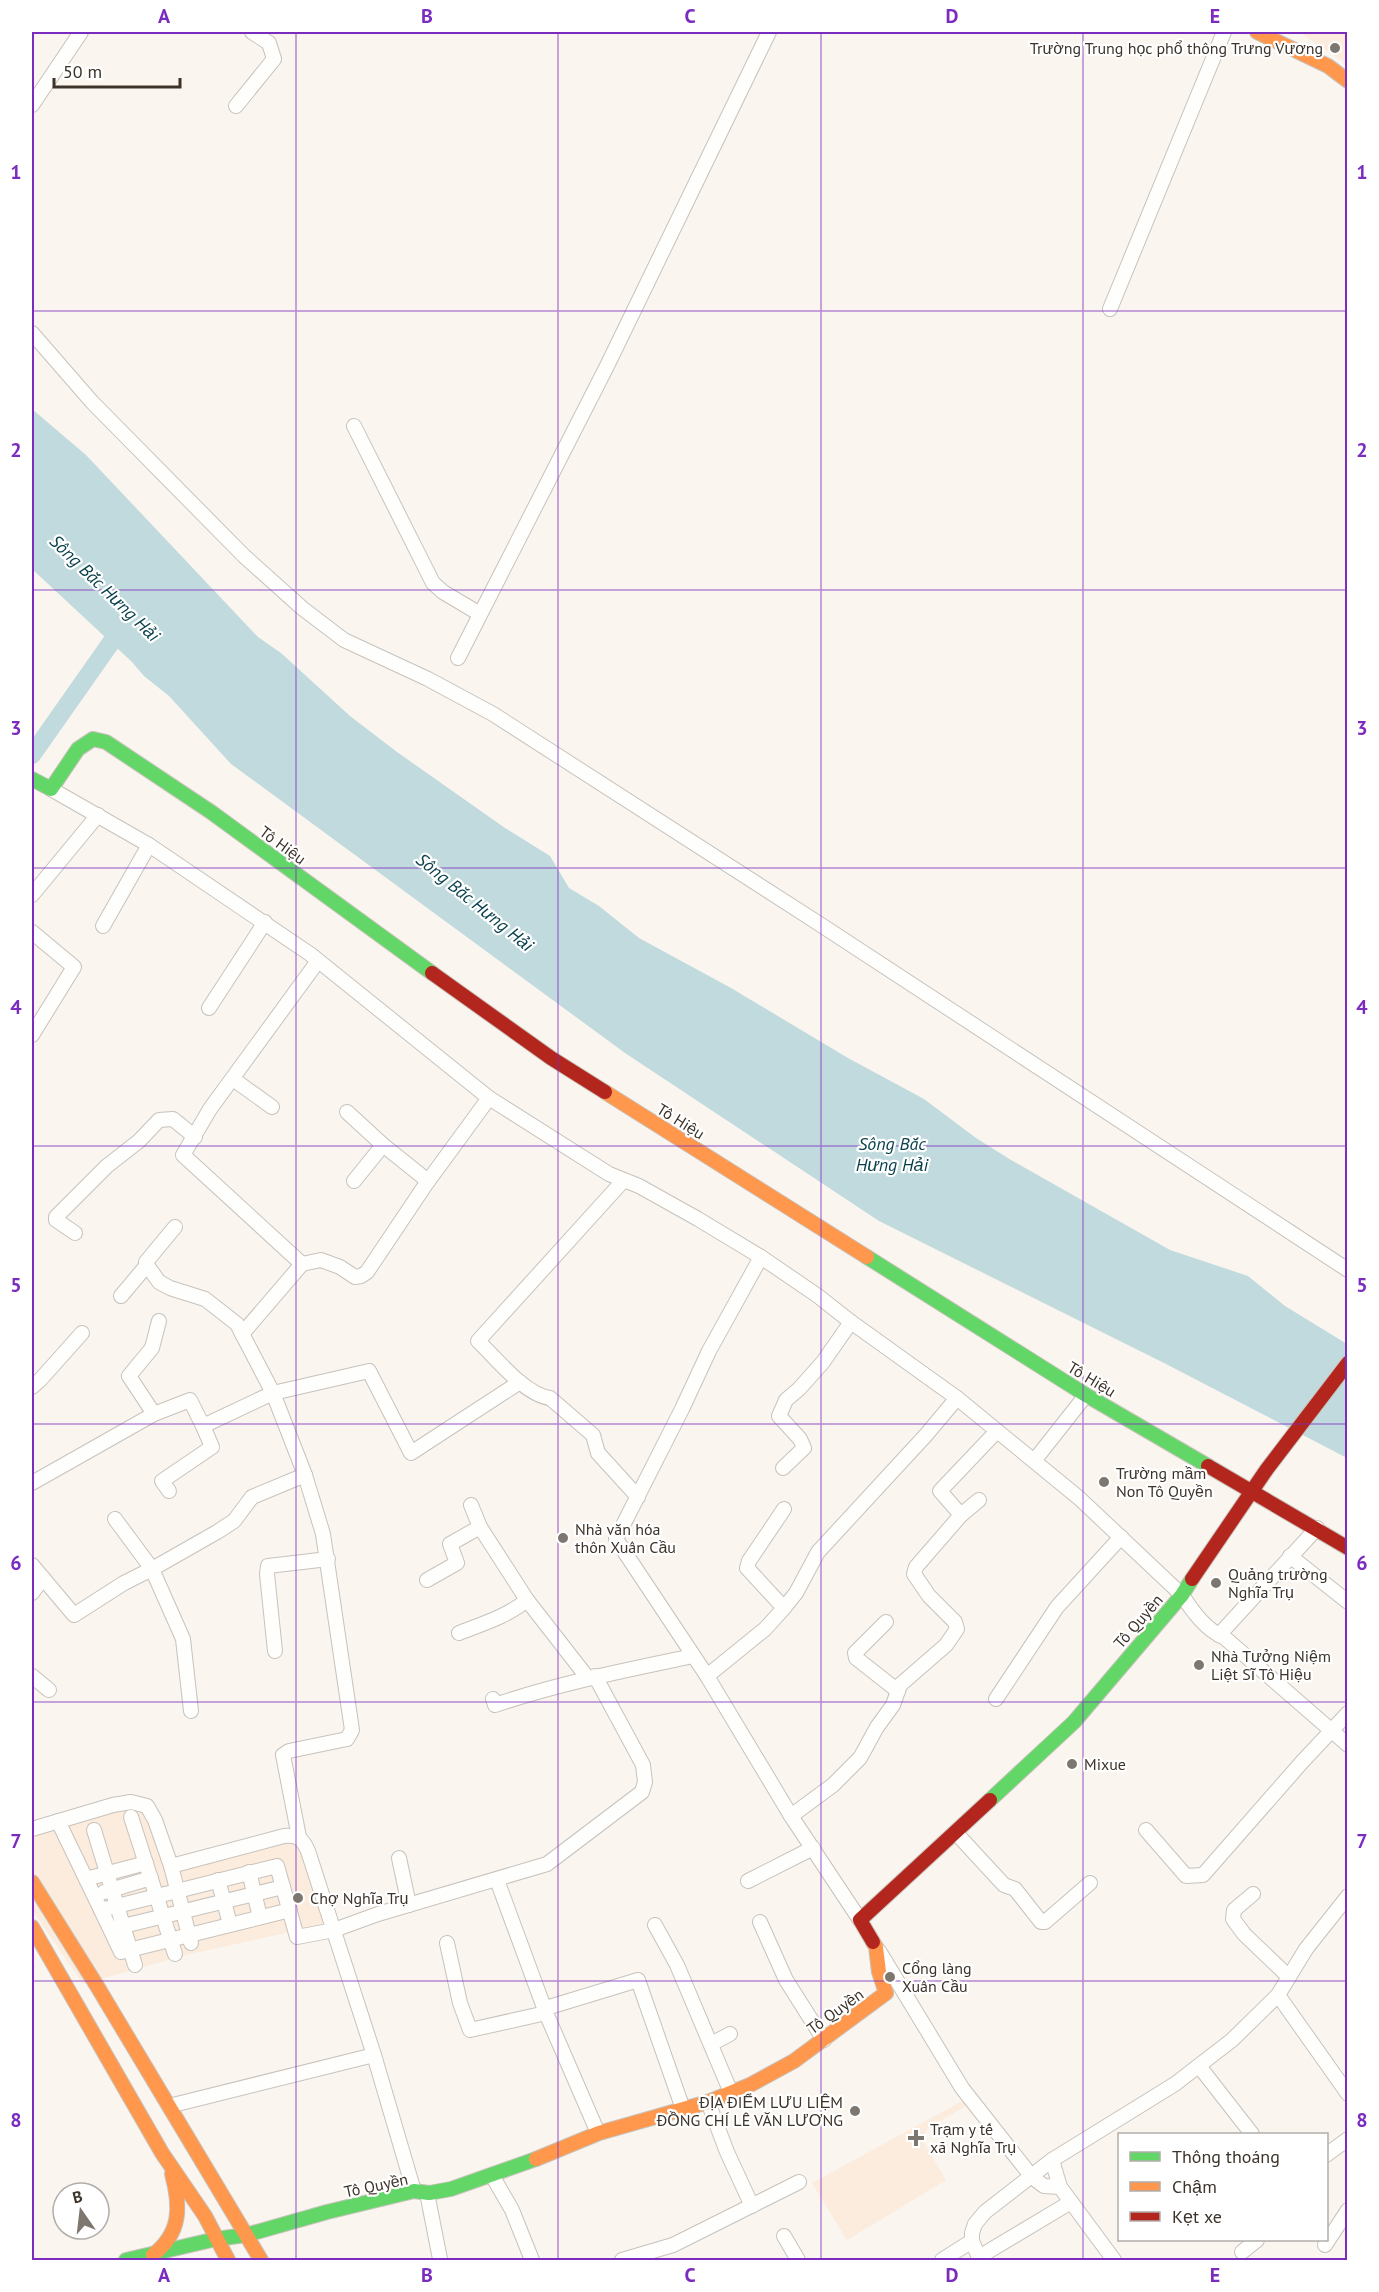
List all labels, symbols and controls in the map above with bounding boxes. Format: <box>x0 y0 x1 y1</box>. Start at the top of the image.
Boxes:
text: A <box>158 3 171 29</box>
text: B <box>421 3 433 29</box>
text: C <box>684 3 696 29</box>
text: D <box>946 3 959 29</box>
text: E <box>1210 3 1220 29</box>
place label: Trường Trung học phổ thông Trưng Vương <box>1030 38 1323 58</box>
marker: Trường Trung học phổ thông Trưng Vương <box>1328 41 1342 55</box>
scale bar <box>54 51 180 89</box>
text: 50 m <box>63 60 102 83</box>
text: 1 <box>10 159 22 185</box>
text: 1 <box>1356 159 1368 185</box>
text: 2 <box>10 437 22 463</box>
text: 2 <box>1356 437 1368 463</box>
water label: Sông Bắc Hưng Hải <box>45 530 166 647</box>
text: 3 <box>10 715 22 741</box>
text: 3 <box>1356 715 1368 741</box>
street label: Tô Hiệu <box>256 821 310 869</box>
water label: Sông Bắc Hưng Hải <box>412 848 539 957</box>
text: 4 <box>10 994 22 1020</box>
text: 4 <box>1356 994 1368 1020</box>
street label: Tô Hiệu <box>653 1099 709 1143</box>
water label: Sông Bắc Hưng Hải <box>856 1132 930 1176</box>
text: 5 <box>10 1272 22 1298</box>
text: 5 <box>1356 1272 1368 1298</box>
street label: Tô Hiệu <box>1064 1357 1120 1401</box>
place label: Trường mầm Non Tô Quyền <box>1116 1463 1213 1501</box>
marker: Trường mầm Non Tô Quyền <box>1097 1475 1111 1489</box>
place label: Nhà văn hóa thôn Xuân Cầu <box>575 1519 676 1557</box>
marker: Nhà văn hóa thôn Xuân Cầu <box>556 1531 570 1545</box>
text: 6 <box>10 1550 22 1576</box>
text: 6 <box>1356 1550 1368 1576</box>
place label: Quảng trường Nghĩa Trụ <box>1228 1564 1328 1602</box>
marker: Quảng trường Nghĩa Trụ <box>1209 1576 1223 1590</box>
street label: Tô Quyền <box>1109 1590 1167 1652</box>
place label: Nhà Tưởng Niệm Liệt Sĩ Tô Hiệu <box>1211 1646 1331 1684</box>
marker: Nhà Tưởng Niệm Liệt Sĩ Tô Hiệu <box>1192 1658 1206 1672</box>
place label: Mixue <box>1084 1754 1126 1774</box>
marker: Mixue <box>1065 1757 1079 1771</box>
text: 7 <box>10 1828 22 1854</box>
text: 7 <box>1356 1828 1368 1854</box>
place label: Chợ Nghĩa Trụ <box>310 1888 408 1908</box>
marker: Chợ Nghĩa Trụ <box>291 1891 305 1905</box>
place label: Cổng làng Xuân Cầu <box>902 1958 972 1996</box>
marker: Cổng làng Xuân Cầu <box>883 1970 897 1984</box>
street label: Tô Quyền <box>803 1984 867 2038</box>
place label: ĐỊA ĐIỂM LƯU LIỆM ĐỒNG CHÍ LÊ VĂN LƯƠNG <box>656 2092 843 2130</box>
marker: ĐỊA ĐIỂM LƯU LIỆM ĐỒNG CHÍ LÊ VĂN LƯƠNG <box>848 2104 862 2118</box>
text: 8 <box>10 2107 22 2133</box>
text: 8 <box>1356 2107 1368 2133</box>
place label: Trạm y tế xã Nghĩa Trụ <box>930 2119 1016 2157</box>
marker: Trạm y tế xã Nghĩa Trụ <box>907 2129 925 2147</box>
legend <box>1118 2133 1328 2241</box>
text: Thông thoáng <box>1172 2145 1280 2168</box>
street label: Tô Quyền <box>342 2168 410 2202</box>
text: Chậm <box>1172 2175 1217 2198</box>
north arrow <box>51 2181 111 2241</box>
text: B <box>70 2186 84 2207</box>
text: Kẹt xe <box>1172 2205 1222 2228</box>
text: A <box>158 2262 171 2288</box>
text: B <box>421 2262 433 2288</box>
text: C <box>684 2262 696 2288</box>
text: D <box>946 2262 959 2288</box>
text: E <box>1210 2262 1220 2288</box>

